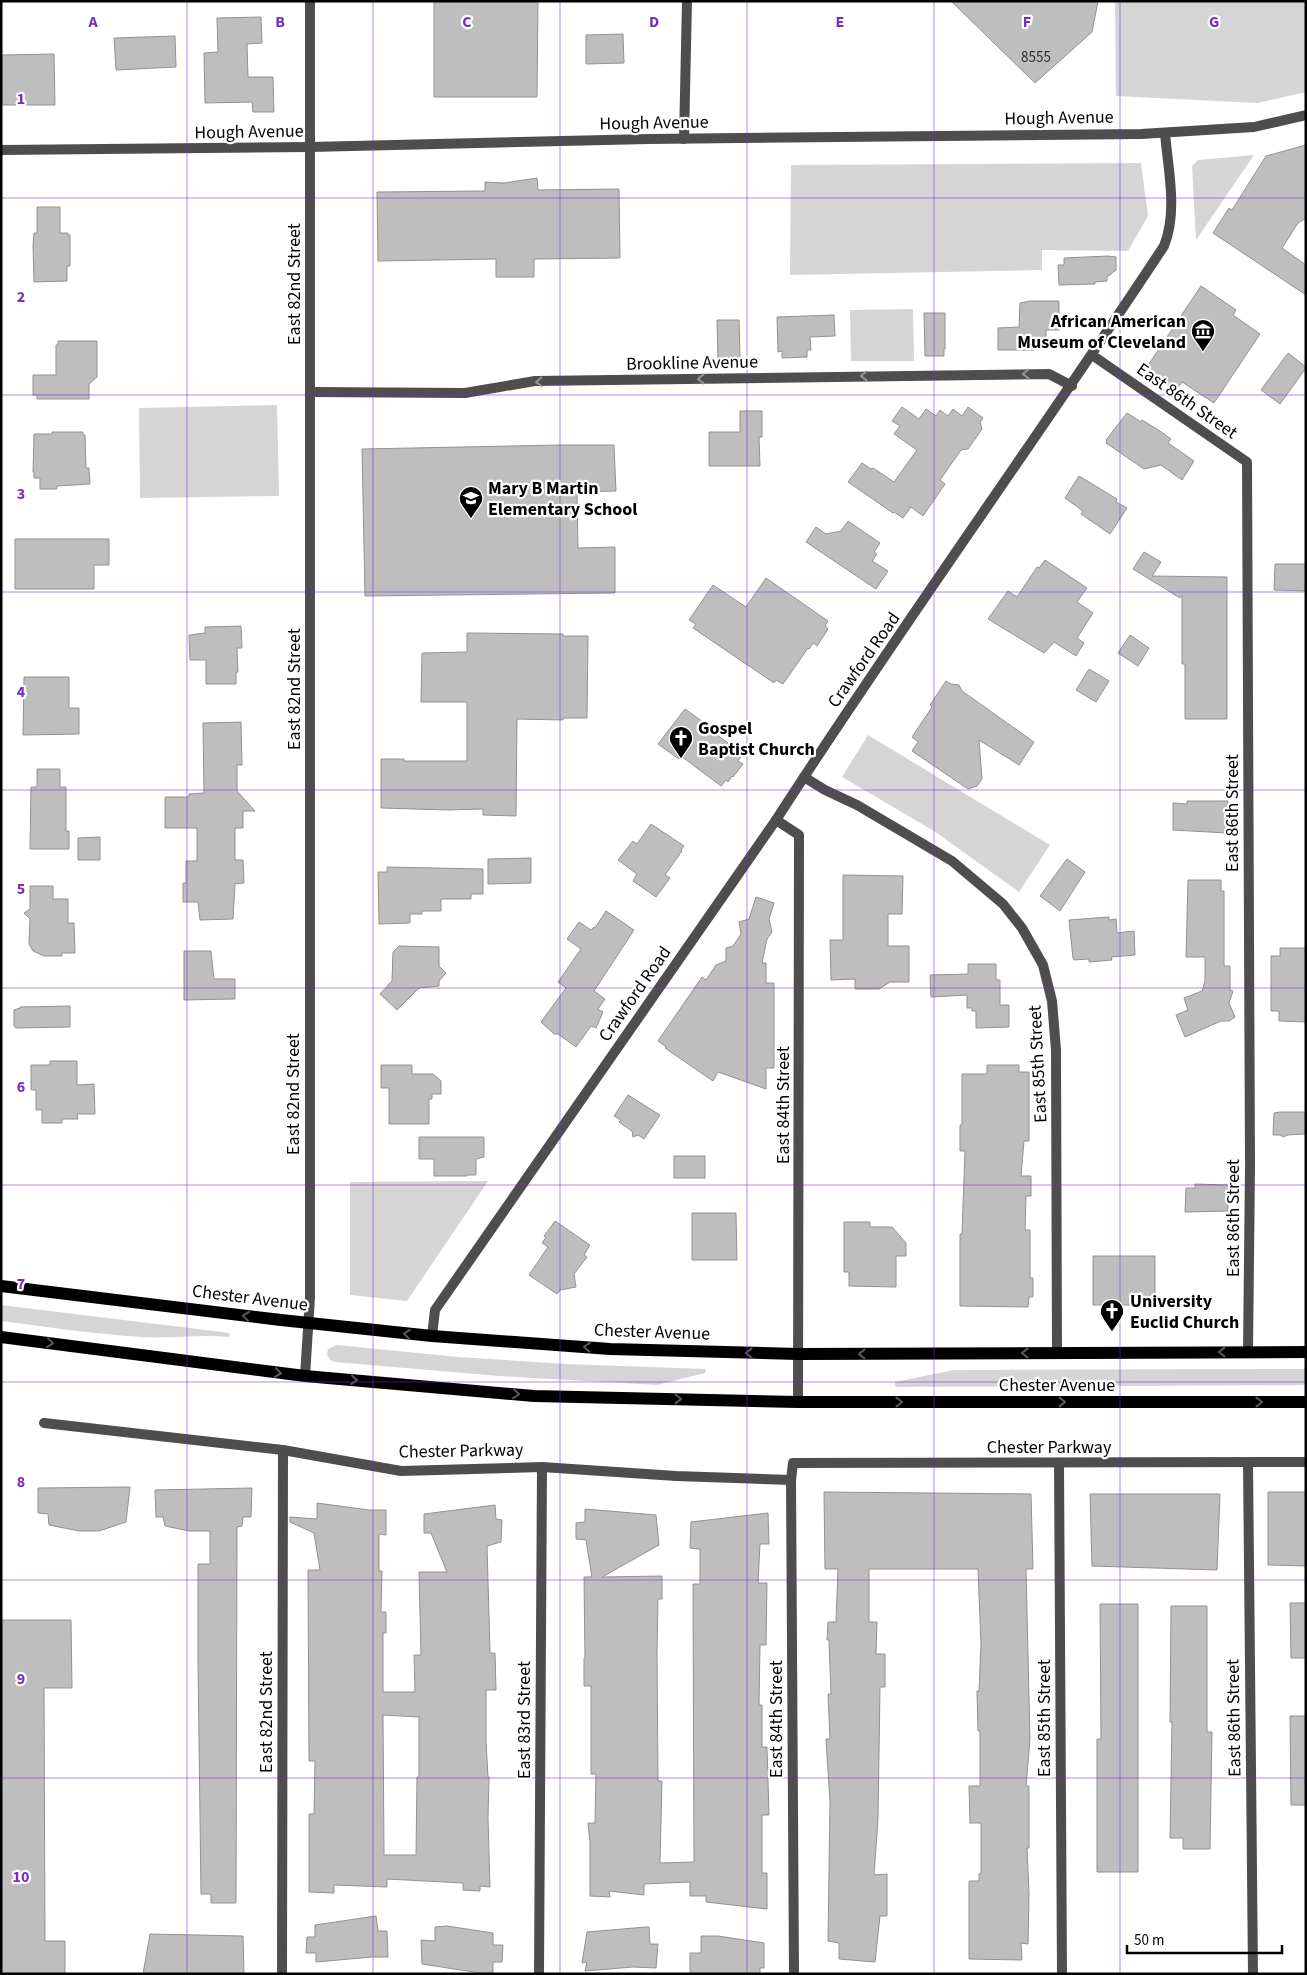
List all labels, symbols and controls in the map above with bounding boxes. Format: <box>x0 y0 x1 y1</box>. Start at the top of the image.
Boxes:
text: A <box>87 11 98 33</box>
text: B <box>275 11 285 33</box>
text: C <box>462 11 472 33</box>
text: D <box>649 11 659 33</box>
text: E <box>836 11 844 33</box>
text: F <box>1023 11 1031 33</box>
text: G <box>1209 11 1219 33</box>
house number: 8555 <box>1021 47 1051 68</box>
text: 1 <box>17 88 25 110</box>
street label: Hough Avenue <box>1004 105 1114 131</box>
street label: Hough Avenue <box>599 110 709 136</box>
street label: Hough Avenue <box>194 119 304 145</box>
street label: East 82nd Street <box>282 223 307 345</box>
text: 2 <box>17 286 25 308</box>
place label: African American Museum of Cleveland <box>1017 309 1186 355</box>
museum icon: African American Museum of Cleveland <box>1190 318 1216 352</box>
street label: Brookline Avenue <box>626 349 758 377</box>
street label: East 86th Street <box>1132 357 1242 445</box>
one-way arrow <box>1022 369 1030 379</box>
one-way arrow <box>860 371 868 382</box>
one-way arrow <box>697 374 705 384</box>
one-way arrow <box>535 376 543 387</box>
place label: Mary B Martin Elementary School <box>488 476 638 522</box>
text: 3 <box>17 483 25 505</box>
school or university icon: Mary B Martin Elementary School <box>458 485 484 519</box>
street label: Crawford Road <box>822 607 906 713</box>
street label: East 82nd Street <box>282 628 307 750</box>
text: 4 <box>17 681 26 703</box>
place label: Gospel Baptist Church <box>698 716 815 762</box>
church icon: Gospel Baptist Church <box>668 725 694 759</box>
street label: East 86th Street <box>1220 754 1245 872</box>
text: 5 <box>17 878 25 900</box>
street label: Crawford Road <box>593 941 677 1047</box>
street label: East 85th Street <box>1022 1004 1054 1124</box>
street label: East 82nd Street <box>281 1033 306 1155</box>
street label: East 84th Street <box>771 1046 796 1164</box>
text: 6 <box>17 1076 25 1098</box>
street label: East 86th Street <box>1221 1159 1246 1277</box>
text: 7 <box>17 1273 25 1295</box>
street label: Chester Avenue <box>191 1279 309 1317</box>
place label: University Euclid Church <box>1130 1289 1239 1335</box>
church icon: University Euclid Church <box>1099 1298 1125 1332</box>
one-way arrow <box>241 1311 249 1322</box>
street label: Chester Avenue <box>593 1317 711 1347</box>
one-way arrow <box>403 1329 411 1340</box>
one-way arrow <box>46 1337 54 1348</box>
one-way arrow <box>582 1342 590 1353</box>
one-way arrow <box>745 1347 753 1358</box>
one-way arrow <box>1218 1347 1226 1357</box>
one-way arrow <box>1020 1348 1028 1358</box>
one-way arrow <box>858 1349 866 1359</box>
one-way arrow <box>274 1367 282 1377</box>
street label: Chester Avenue <box>999 1373 1115 1398</box>
one-way arrow <box>350 1375 358 1386</box>
one-way arrow <box>512 1388 520 1399</box>
one-way arrow <box>675 1394 683 1404</box>
one-way arrow <box>896 1397 904 1407</box>
one-way arrow <box>1058 1397 1066 1407</box>
one-way arrow <box>1256 1397 1264 1407</box>
street label: Chester Parkway <box>987 1435 1112 1460</box>
street label: Chester Parkway <box>398 1437 524 1465</box>
text: 8 <box>17 1471 25 1493</box>
street label: East 82nd Street <box>254 1651 279 1773</box>
street label: East 85th Street <box>1032 1659 1057 1777</box>
street label: East 86th Street <box>1220 1659 1248 1777</box>
street label: East 84th Street <box>764 1660 789 1778</box>
street label: East 83rd Street <box>512 1661 537 1779</box>
text: 9 <box>17 1668 25 1690</box>
text: 10 <box>13 1866 29 1888</box>
scale bar <box>1127 1922 1282 1954</box>
text: 50 m <box>1134 1930 1164 1951</box>

